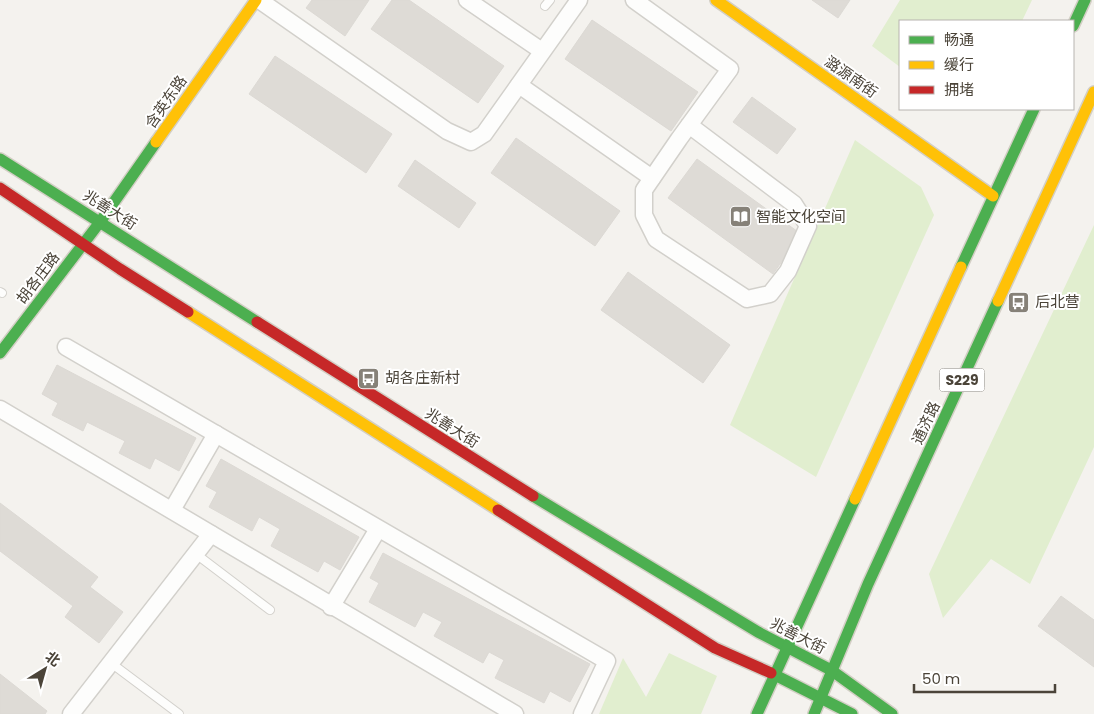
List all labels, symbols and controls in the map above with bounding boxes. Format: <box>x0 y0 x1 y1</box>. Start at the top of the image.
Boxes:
legend <box>899 20 1074 110</box>
text: 畅通 <box>944 29 974 50</box>
street label: 潞源南街 <box>821 51 882 102</box>
text: 缓行 <box>944 54 974 75</box>
street label: 含英东路 <box>140 71 191 132</box>
text: 拥堵 <box>944 79 974 100</box>
street label: 兆善大街 <box>79 185 141 234</box>
library icon: 智能文化空间 <box>728 205 752 229</box>
place label: 智能文化空间 <box>756 206 846 227</box>
street label: 胡各庄路 <box>11 247 64 308</box>
bus stop icon: 后北营 <box>1007 290 1031 314</box>
place label: 后北营 <box>1035 291 1080 312</box>
bus stop icon: 胡各庄新村 <box>357 366 381 390</box>
place label: 胡各庄新村 <box>385 367 460 388</box>
road number: S229 <box>940 368 984 392</box>
street label: 通济路 <box>907 398 945 448</box>
street label: 兆善大街 <box>421 403 483 452</box>
street label: 兆善大街 <box>767 613 830 659</box>
north arrow <box>20 644 70 694</box>
text: 北 <box>41 646 64 671</box>
scale bar <box>914 662 1055 694</box>
text: 50 m <box>922 668 960 689</box>

